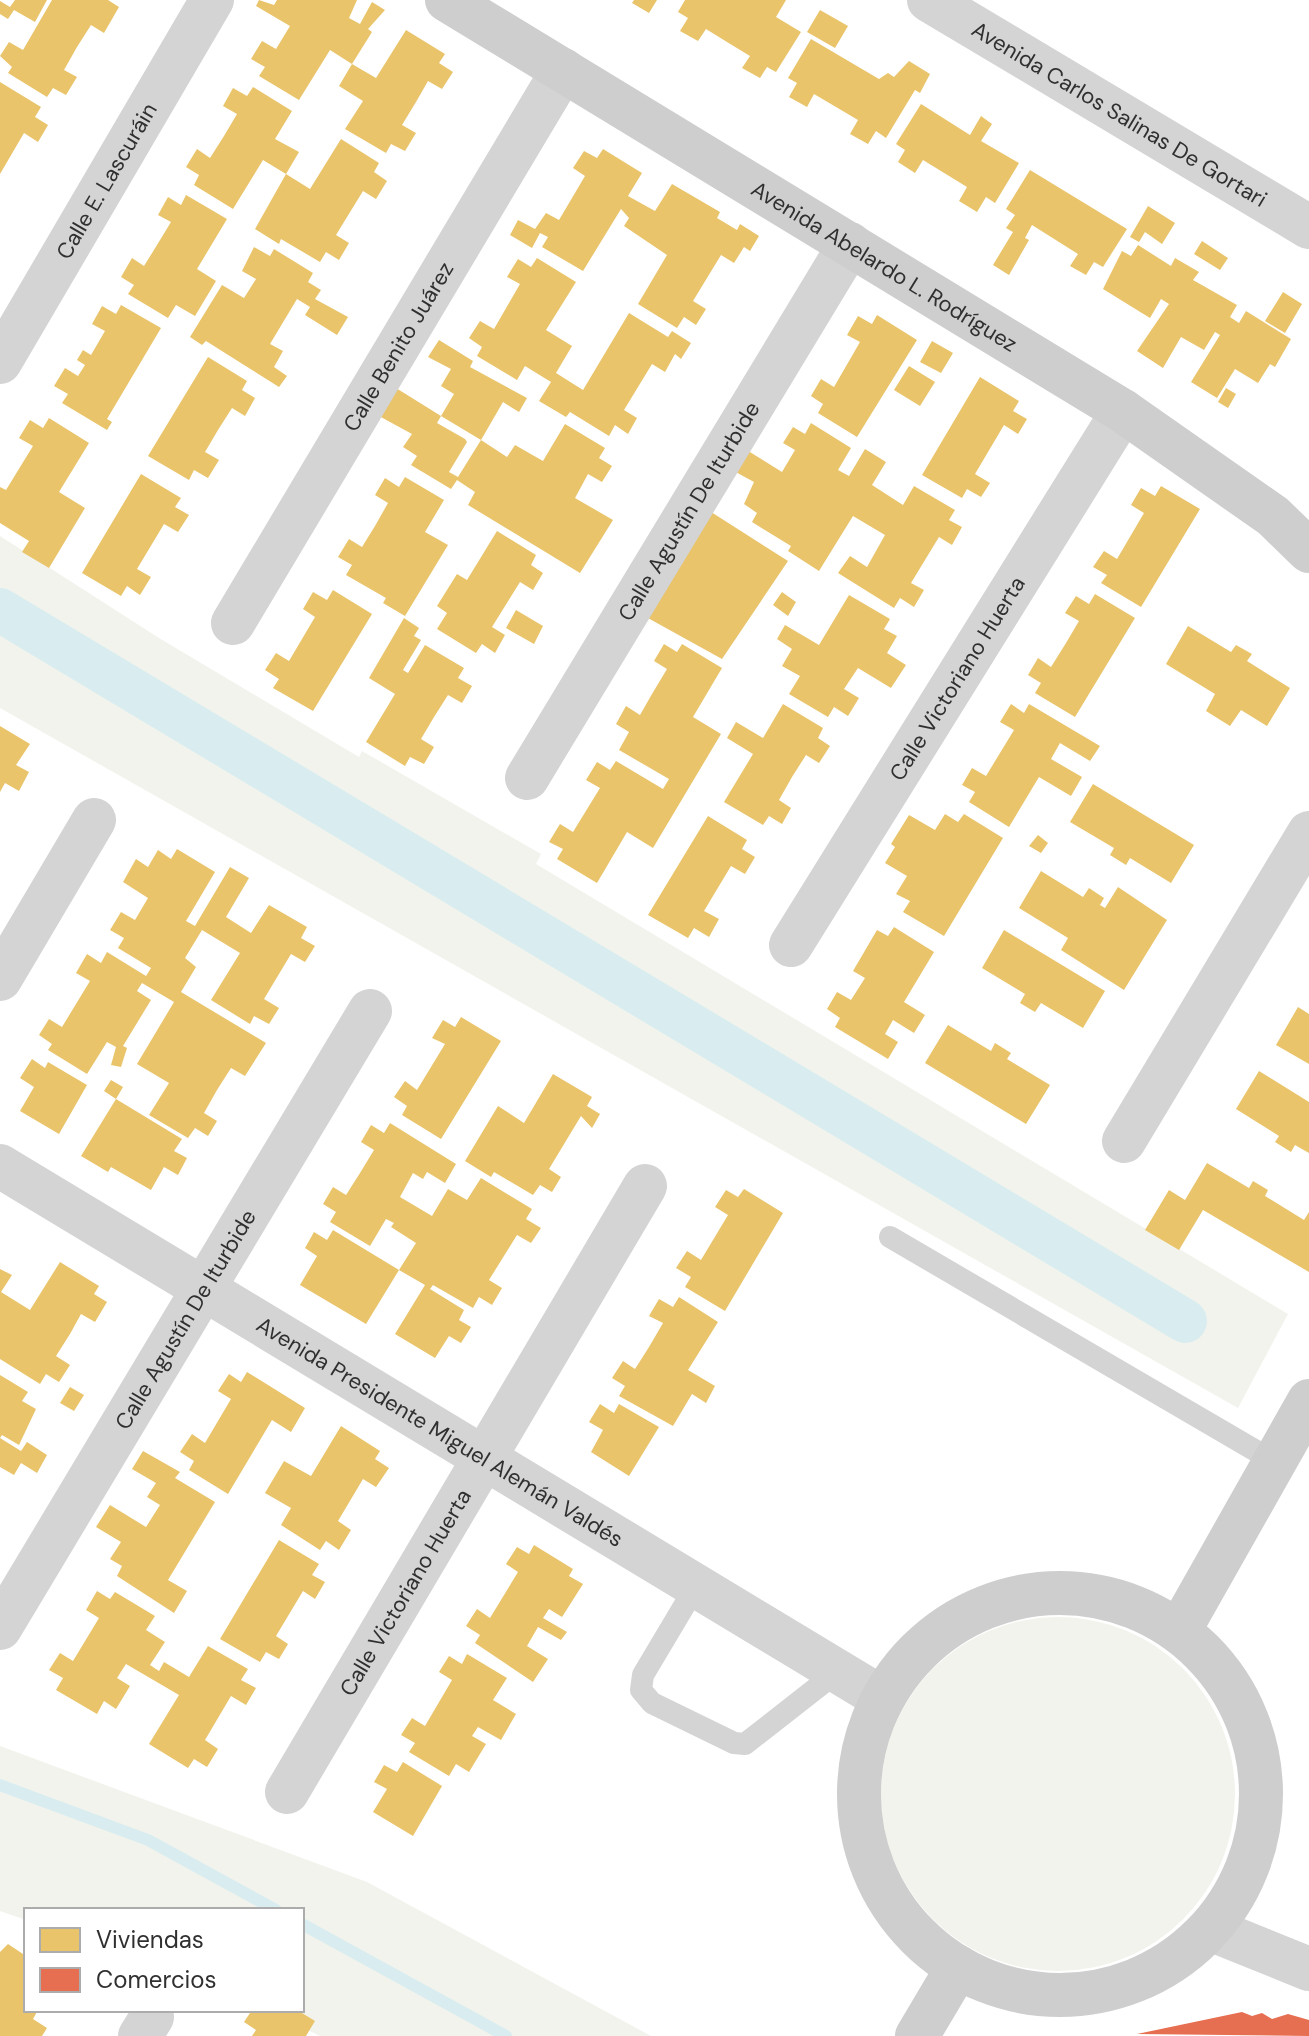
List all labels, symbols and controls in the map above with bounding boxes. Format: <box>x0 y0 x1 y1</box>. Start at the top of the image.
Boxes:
street label: Avenida Carlos Salinas De Gortari <box>967 14 1273 213</box>
street label: Calle E. Lascuráin <box>49 97 163 264</box>
street label: Avenida Abelardo L. Rodríguez <box>746 174 1023 358</box>
street label: Calle Benito Juárez <box>336 256 460 437</box>
street label: Calle Agustín De Iturbide <box>611 396 766 626</box>
street label: Calle Victoriano Huerta <box>882 571 1031 786</box>
street label: Calle Agustín De Iturbide <box>108 1204 262 1435</box>
street label: Avenida Presidente Miguel Alemán Valdés <box>251 1310 629 1553</box>
street label: Calle Victoriano Huerta <box>333 1484 477 1701</box>
legend <box>24 1908 304 2012</box>
text: Viviendas <box>96 1924 204 1955</box>
text: Comercios <box>96 1964 217 1995</box>

